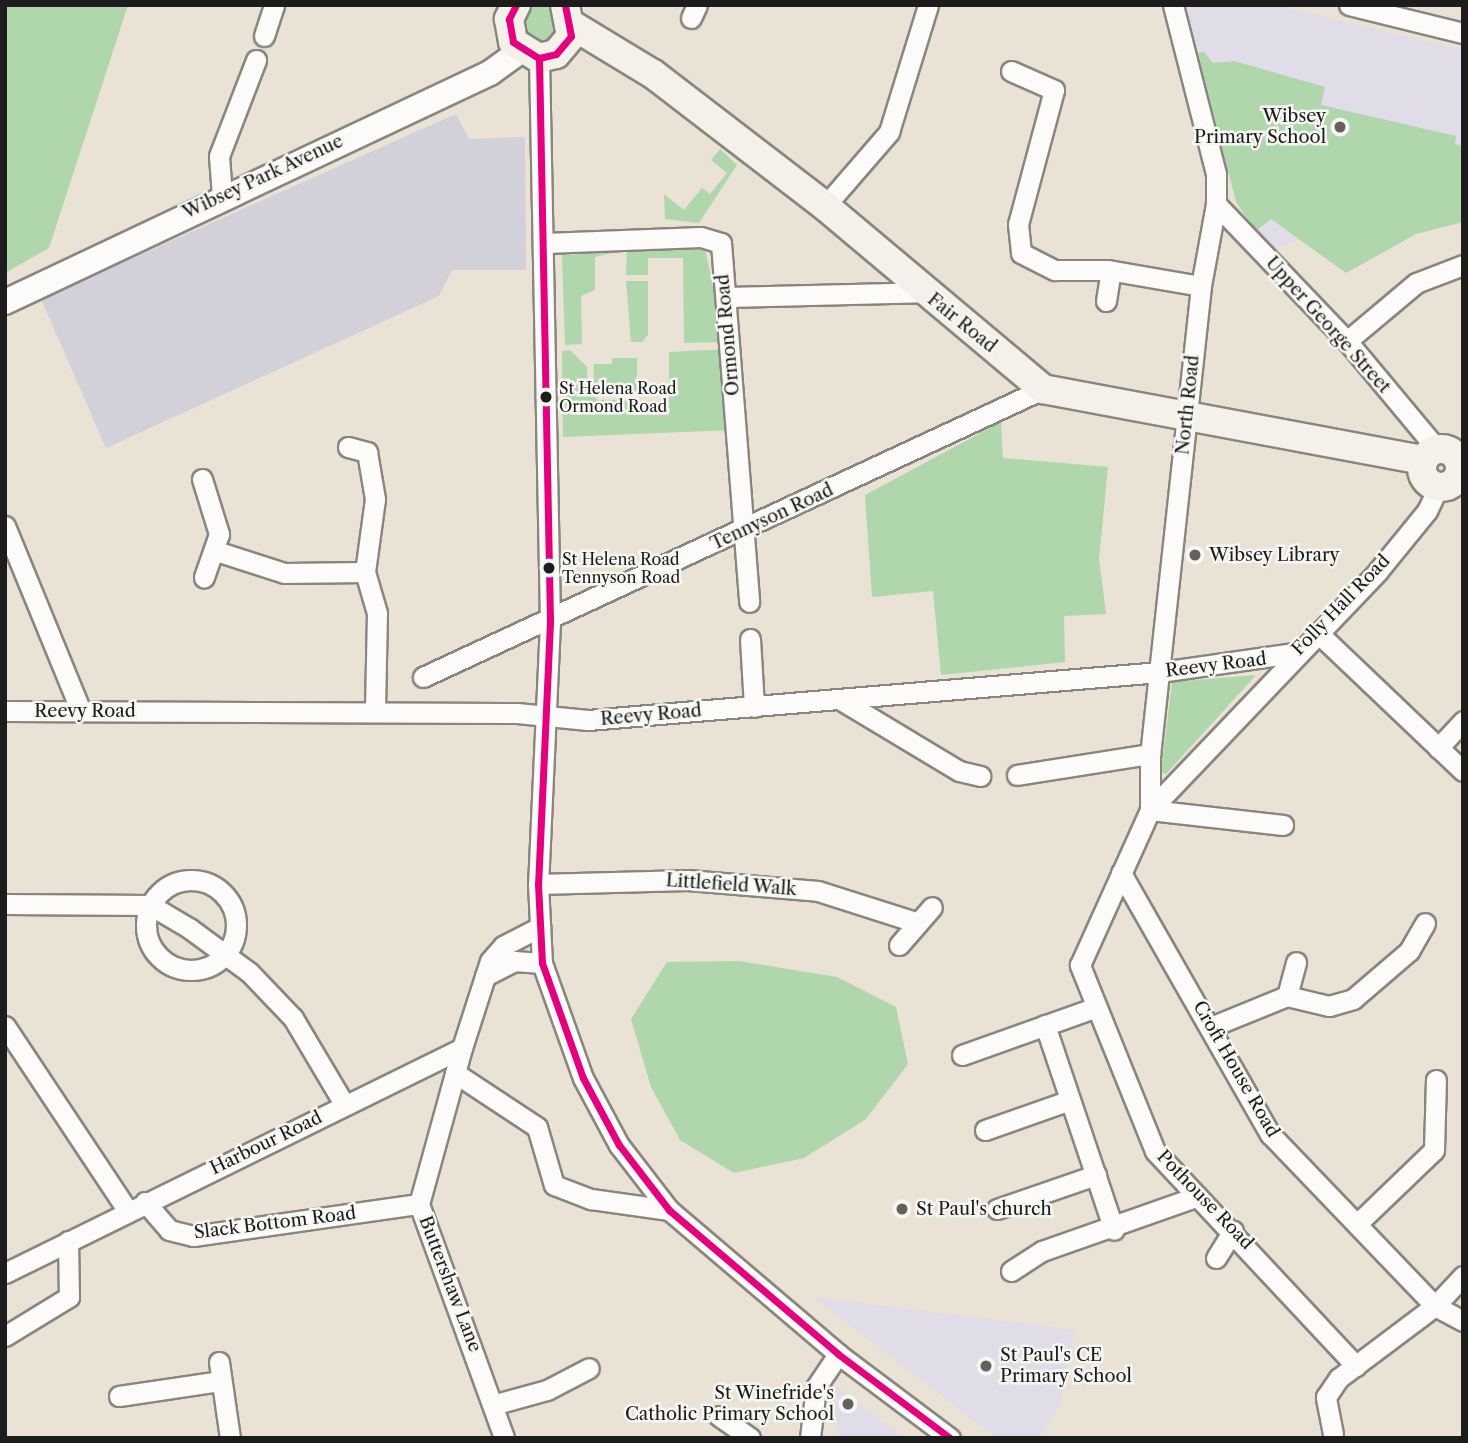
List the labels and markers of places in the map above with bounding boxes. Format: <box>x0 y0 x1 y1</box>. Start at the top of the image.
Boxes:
place label: Wibsey Primary School <box>1193 106 1326 148</box>
marker: Wibsey Primary School <box>1332 119 1348 135</box>
place label: St Helena Road Ormond Road <box>559 378 677 416</box>
marker: St Helena Road Ormond Road <box>539 390 553 404</box>
place label: Wibsey Library <box>1209 544 1340 566</box>
marker: Wibsey Library <box>1187 547 1203 563</box>
place label: St Helena Road Tennyson Road <box>562 549 680 587</box>
marker: St Helena Road Tennyson Road <box>542 561 556 575</box>
place label: St Paul's church <box>916 1198 1052 1220</box>
marker: St Paul's church <box>894 1201 910 1217</box>
place label: St Paul's CE Primary School <box>1000 1345 1133 1388</box>
marker: St Paul's CE Primary School <box>978 1358 994 1374</box>
place label: St Winefride's Catholic Primary School <box>624 1383 834 1426</box>
marker: St Winefride's Catholic Primary School <box>840 1396 856 1412</box>

